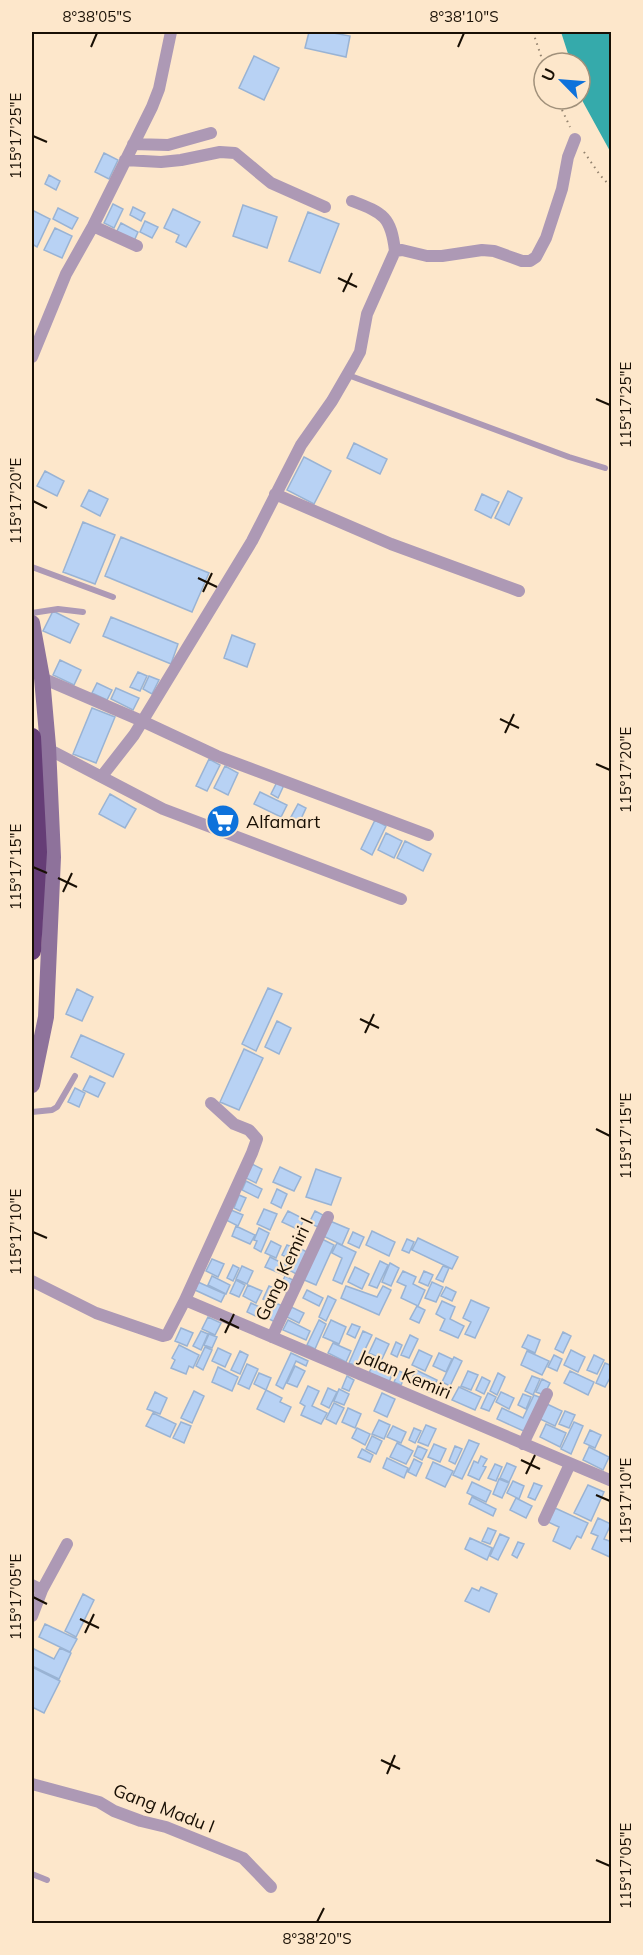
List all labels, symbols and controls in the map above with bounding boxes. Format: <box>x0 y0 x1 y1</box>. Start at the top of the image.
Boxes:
text: 8°38'05"S <box>62 7 132 26</box>
text: 8°38'10"S <box>429 7 499 26</box>
north arrow <box>532 51 592 111</box>
text: U <box>537 65 560 84</box>
text: 115°17'25"E <box>6 93 25 179</box>
text: 115°17'25"E <box>616 362 635 448</box>
text: 115°17'20"E <box>6 458 25 544</box>
text: 115°17'20"E <box>616 727 635 813</box>
supermarket icon: Alfamart <box>205 803 241 839</box>
place label: Alfamart <box>246 810 320 833</box>
text: 115°17'15"E <box>6 824 25 910</box>
text: 115°17'15"E <box>616 1093 635 1179</box>
text: 115°17'10"E <box>6 1189 25 1275</box>
street label: Gang Kemiri I <box>250 1214 318 1324</box>
street label: Jalan Kemiri <box>355 1344 455 1404</box>
text: 115°17'10"E <box>616 1458 635 1544</box>
text: 115°17'05"E <box>6 1554 25 1640</box>
street label: Gang Madu I <box>110 1778 218 1838</box>
text: 115°17'05"E <box>616 1823 635 1909</box>
text: 8°38'20"S <box>282 1929 352 1948</box>

